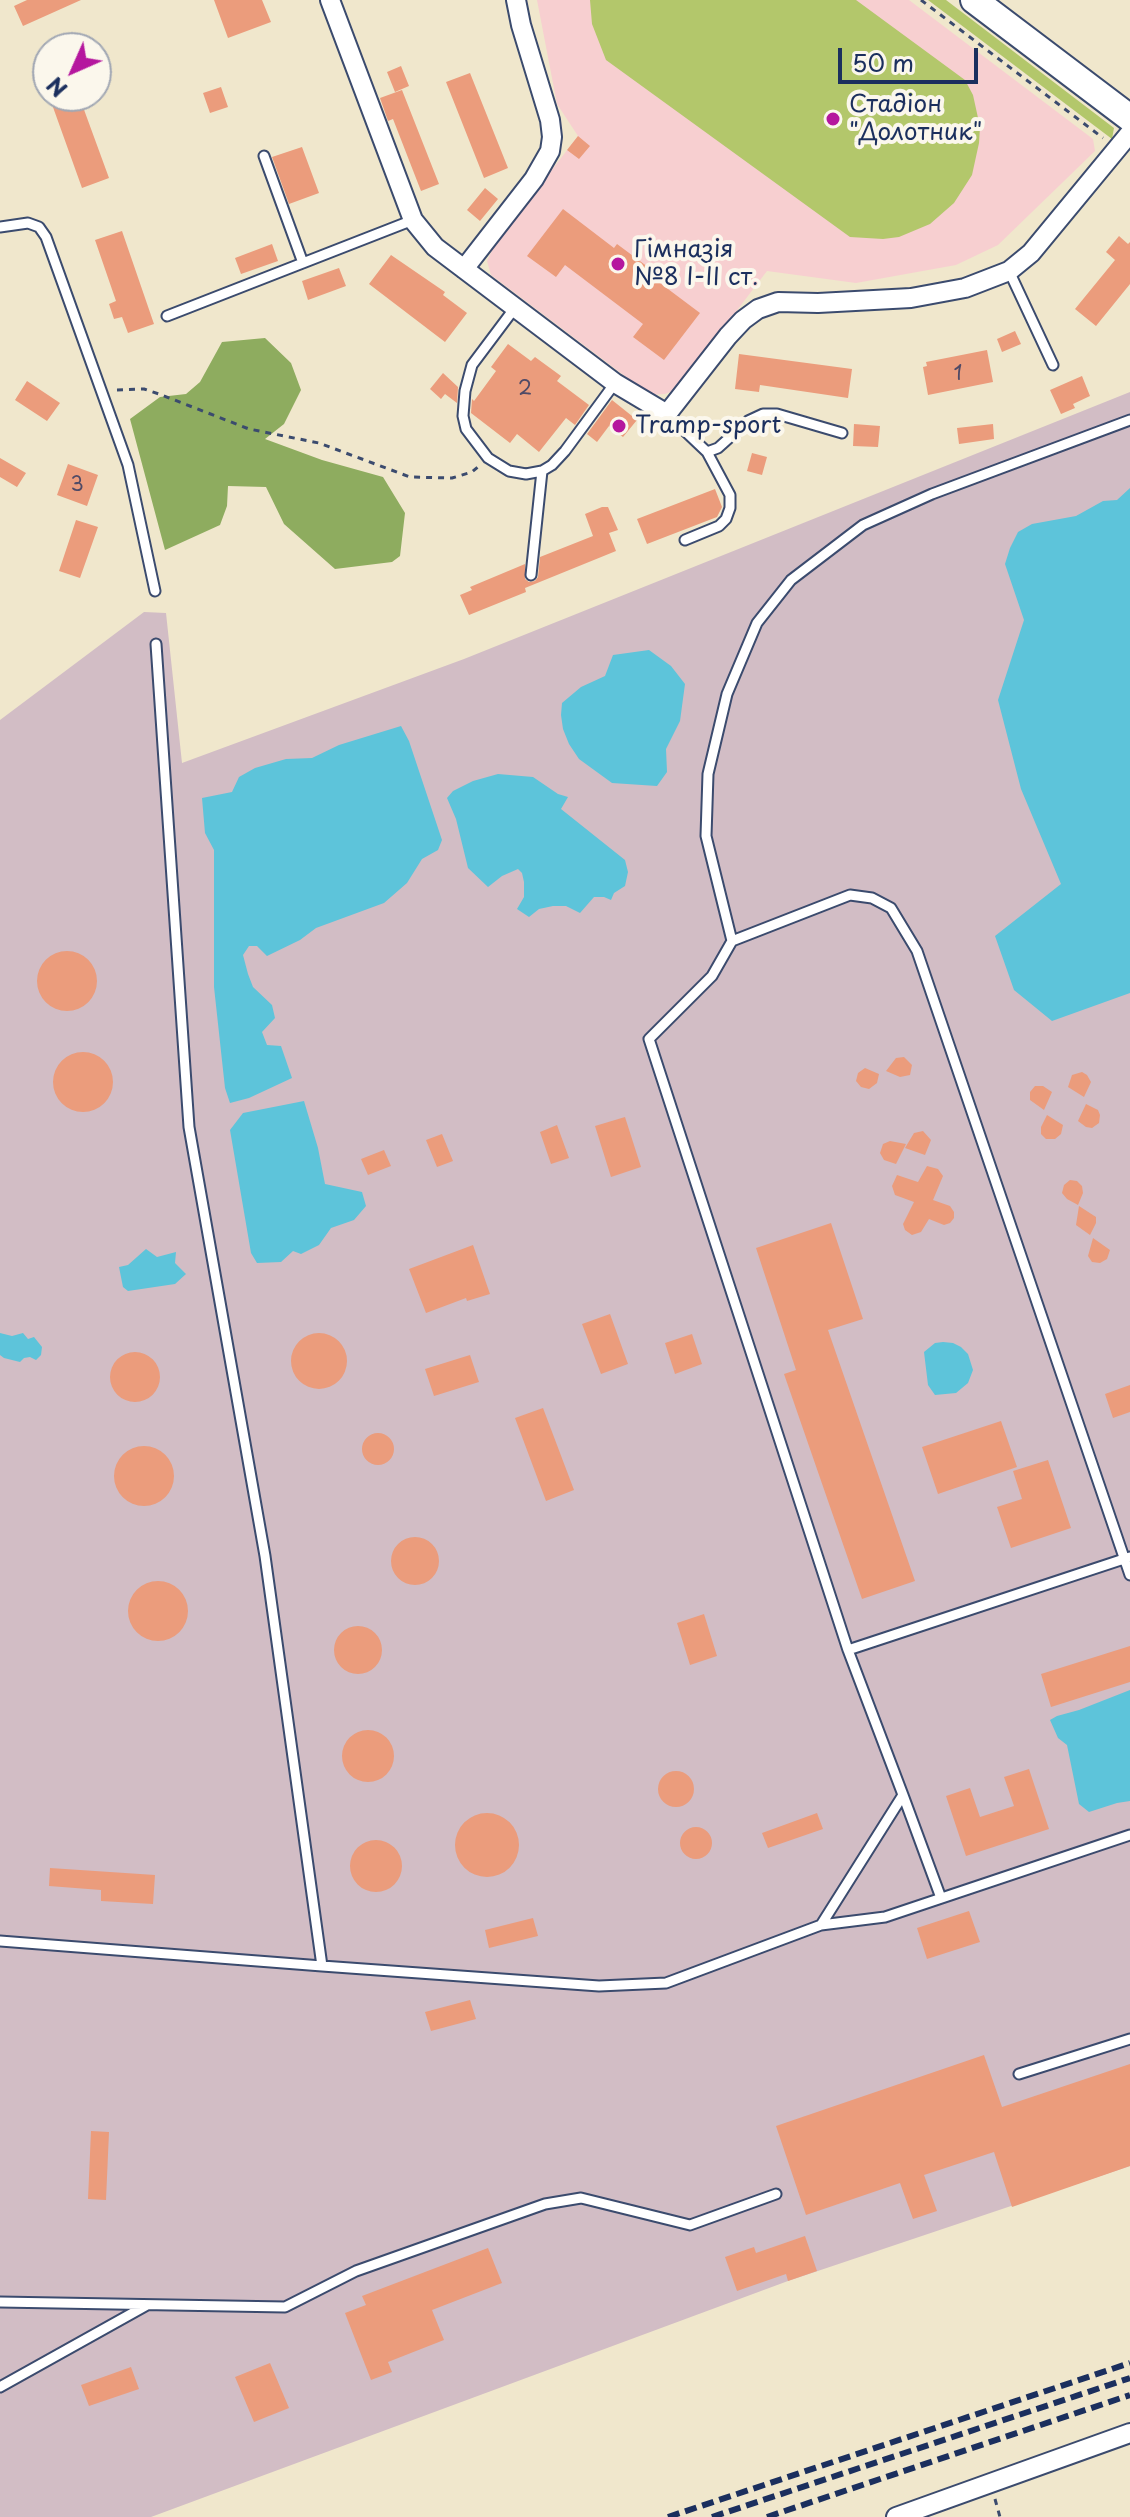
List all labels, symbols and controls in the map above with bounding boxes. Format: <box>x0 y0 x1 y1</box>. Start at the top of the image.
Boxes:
north arrow <box>32 32 112 112</box>
scale bar <box>842 32 982 82</box>
text: 50 m <box>852 44 914 80</box>
text: N <box>38 70 74 106</box>
place label: Стадіон "Долотник" <box>849 91 982 147</box>
marker: Стадіон "Долотник" <box>824 110 842 128</box>
place label: Гімназія №8 I-II ст. <box>634 236 759 292</box>
marker: Гімназія №8 I-II ст. <box>609 255 627 273</box>
house number: 1 <box>954 362 962 386</box>
house number: 2 <box>518 377 532 401</box>
place label: Tramp-sport <box>635 412 781 440</box>
marker: Tramp-sport <box>610 417 628 435</box>
house number: 3 <box>70 473 84 497</box>

